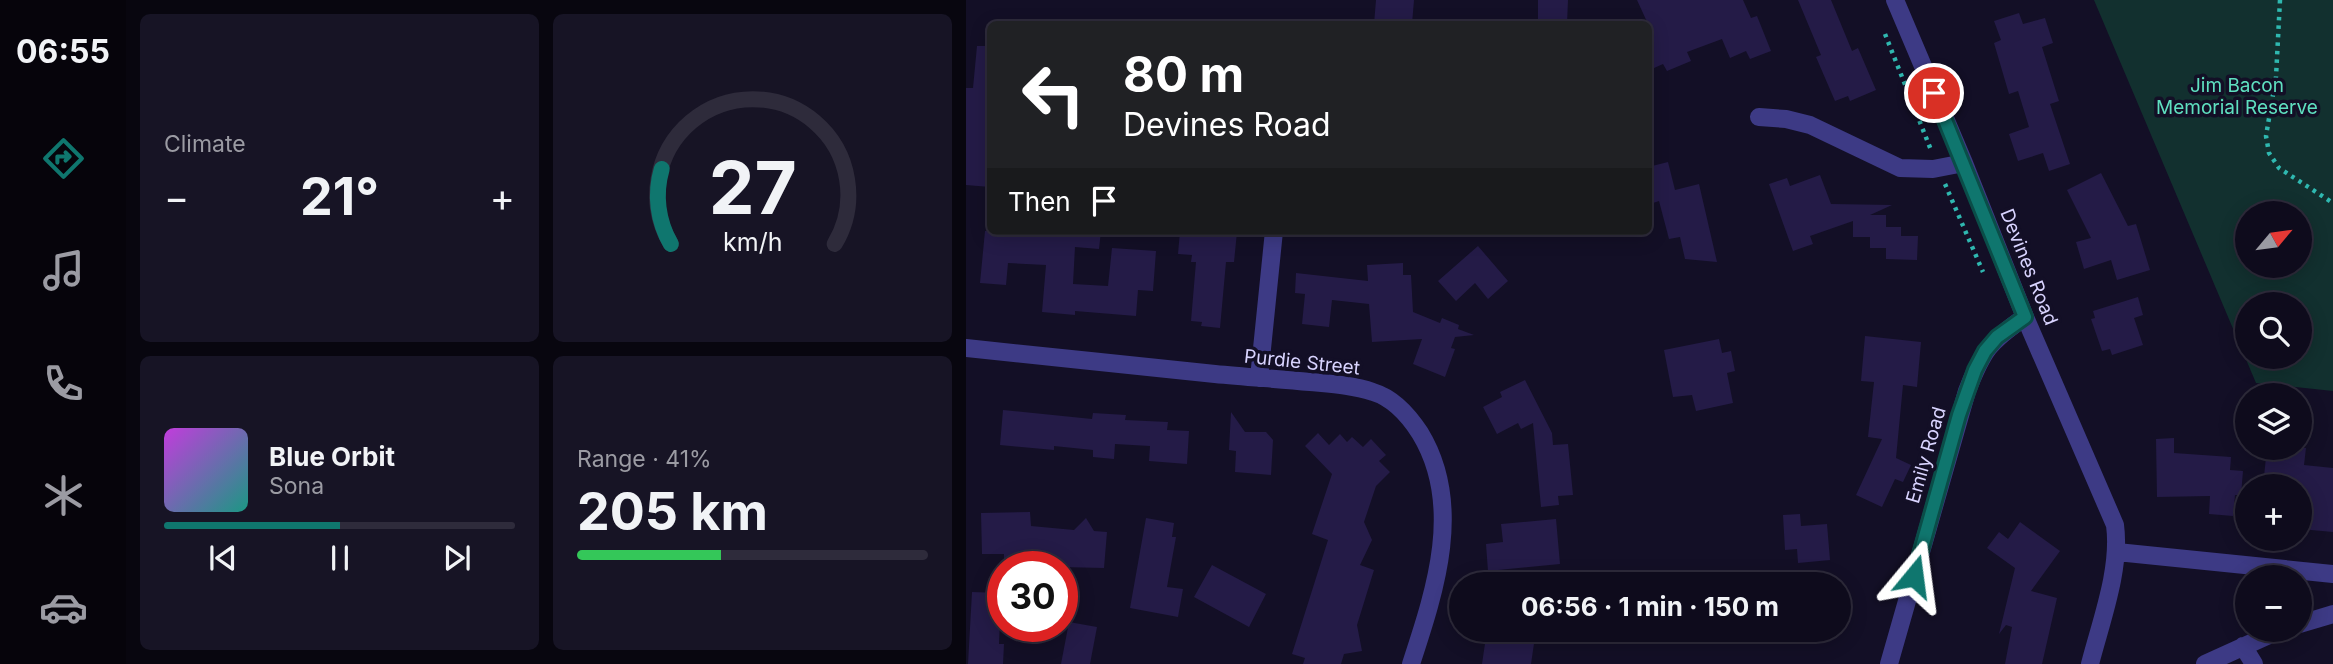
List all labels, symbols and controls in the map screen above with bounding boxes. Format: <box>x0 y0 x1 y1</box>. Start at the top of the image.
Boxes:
text: 06:55 <box>16 32 110 71</box>
text: 80 m <box>1123 45 1244 104</box>
icon: left <box>1008 49 1099 140</box>
pin <box>1904 63 1964 123</box>
icon: arrive <box>1915 74 1953 112</box>
park label: Jim Bacon Memorial Reserve <box>2156 74 2318 119</box>
text: Devines Road <box>1123 105 1331 144</box>
text: Climate <box>164 130 246 158</box>
icon: directions <box>39 134 88 183</box>
text: 27 <box>708 143 797 232</box>
text: 21° <box>300 165 379 228</box>
text: − <box>164 174 189 220</box>
text: + <box>490 174 515 220</box>
icon: arrive <box>1085 182 1123 220</box>
text: Then <box>1008 186 1071 217</box>
north arrow <box>2235 201 2312 278</box>
map controls <box>2235 201 2312 642</box>
street label: Devines Road <box>1995 206 2063 328</box>
text: km/h <box>723 227 782 257</box>
icon: music <box>39 246 88 295</box>
button: search <box>2235 292 2312 369</box>
street label: Purdie Street <box>1243 344 1361 380</box>
icon: phone <box>39 359 88 408</box>
button: layers <box>2235 383 2312 460</box>
street label: Emily Road <box>1901 404 1951 506</box>
text: Blue Orbit <box>269 441 395 472</box>
text: Range · 41% <box>577 445 712 473</box>
icon: climate <box>39 471 88 520</box>
text: Sona <box>269 472 324 500</box>
button: + <box>2235 474 2312 551</box>
text: 205 km <box>577 480 768 543</box>
icon: previous <box>204 539 242 577</box>
icon: pause <box>321 539 359 577</box>
icon: next <box>438 539 476 577</box>
position arrow <box>1877 539 1951 613</box>
speed limit sign: 30 <box>987 551 1078 642</box>
button: − <box>2235 565 2312 642</box>
icon: car <box>39 583 88 632</box>
text: 06:56 · 1 min · 150 m <box>1521 591 1779 622</box>

